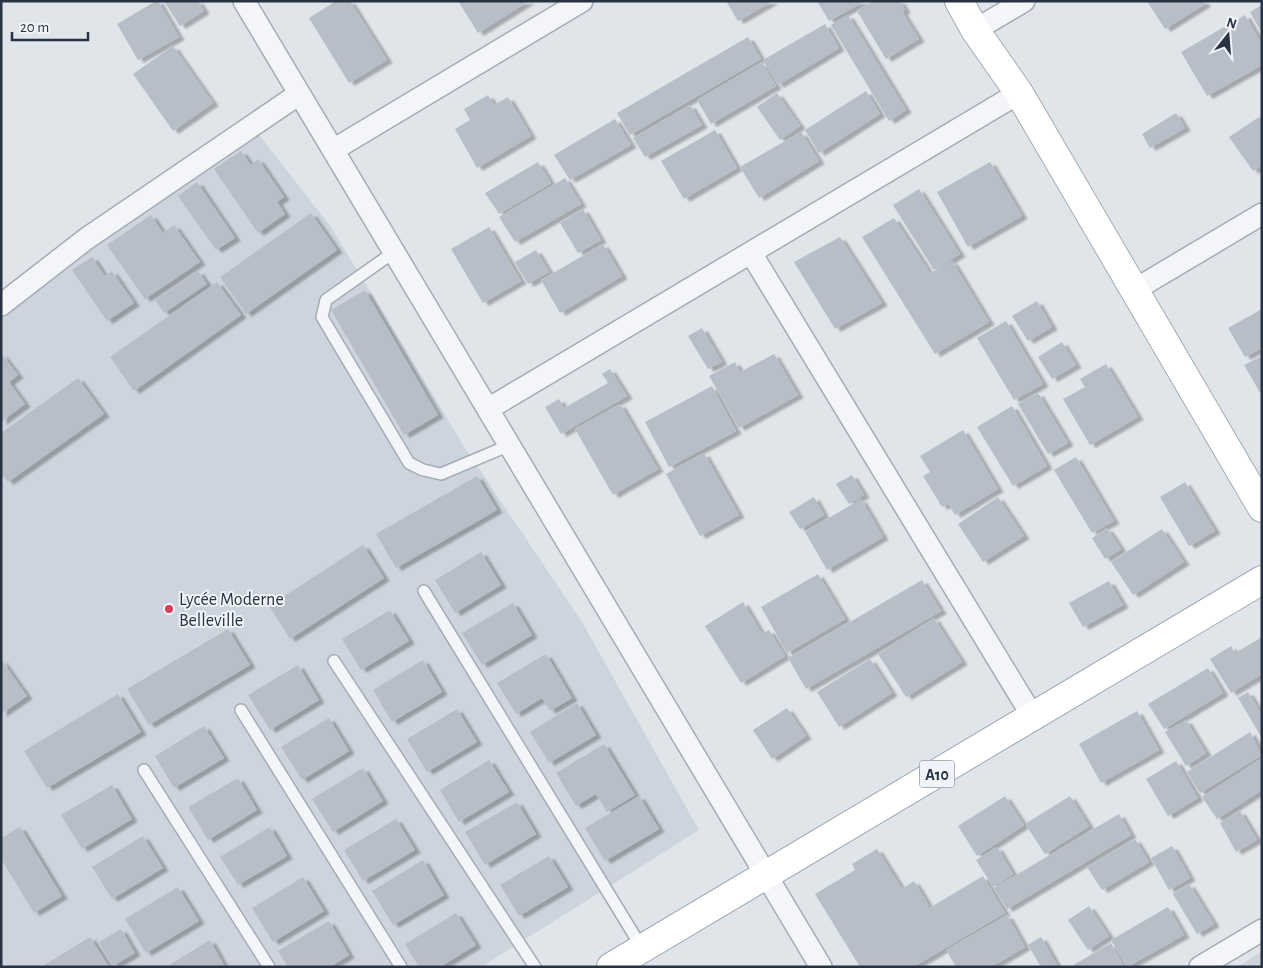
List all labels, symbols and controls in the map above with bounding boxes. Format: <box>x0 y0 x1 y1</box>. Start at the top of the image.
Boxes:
scale bar <box>12 10 89 42</box>
north arrow <box>1203 10 1253 60</box>
text: N <box>1225 15 1238 32</box>
text: 20 m <box>20 20 49 35</box>
place label: Lycée Moderne Belleville <box>179 591 284 630</box>
marker: Lycée Moderne Belleville <box>163 603 175 615</box>
road number: A10 <box>920 761 954 788</box>

